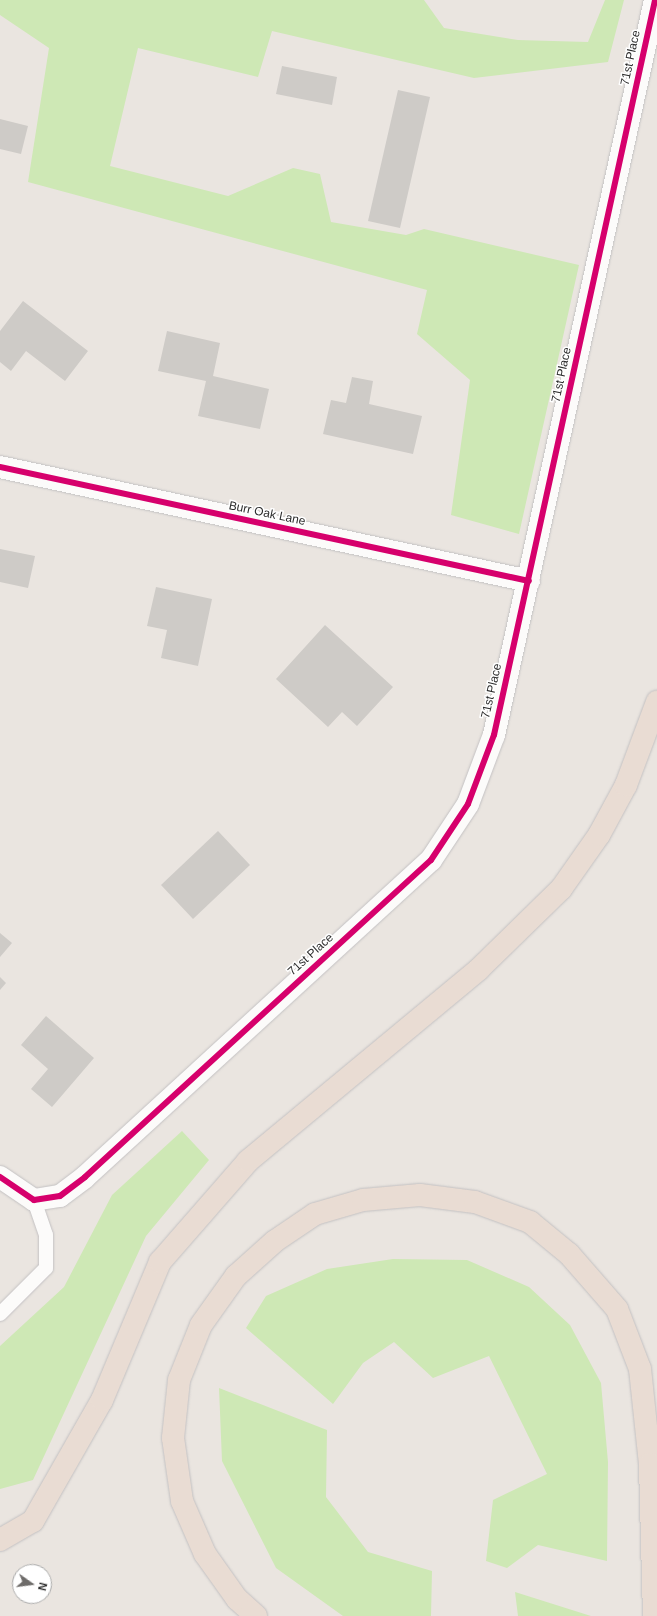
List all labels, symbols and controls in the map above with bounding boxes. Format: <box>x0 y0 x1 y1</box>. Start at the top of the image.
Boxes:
street label: 71st Place <box>618 29 644 87</box>
street label: 71st Place <box>549 346 575 404</box>
street label: Burr Oak Lane <box>227 499 307 529</box>
street label: 71st Place <box>479 662 505 720</box>
street label: 71st Place <box>285 931 337 979</box>
north arrow <box>12 1564 52 1604</box>
text: N <box>36 1581 49 1592</box>

